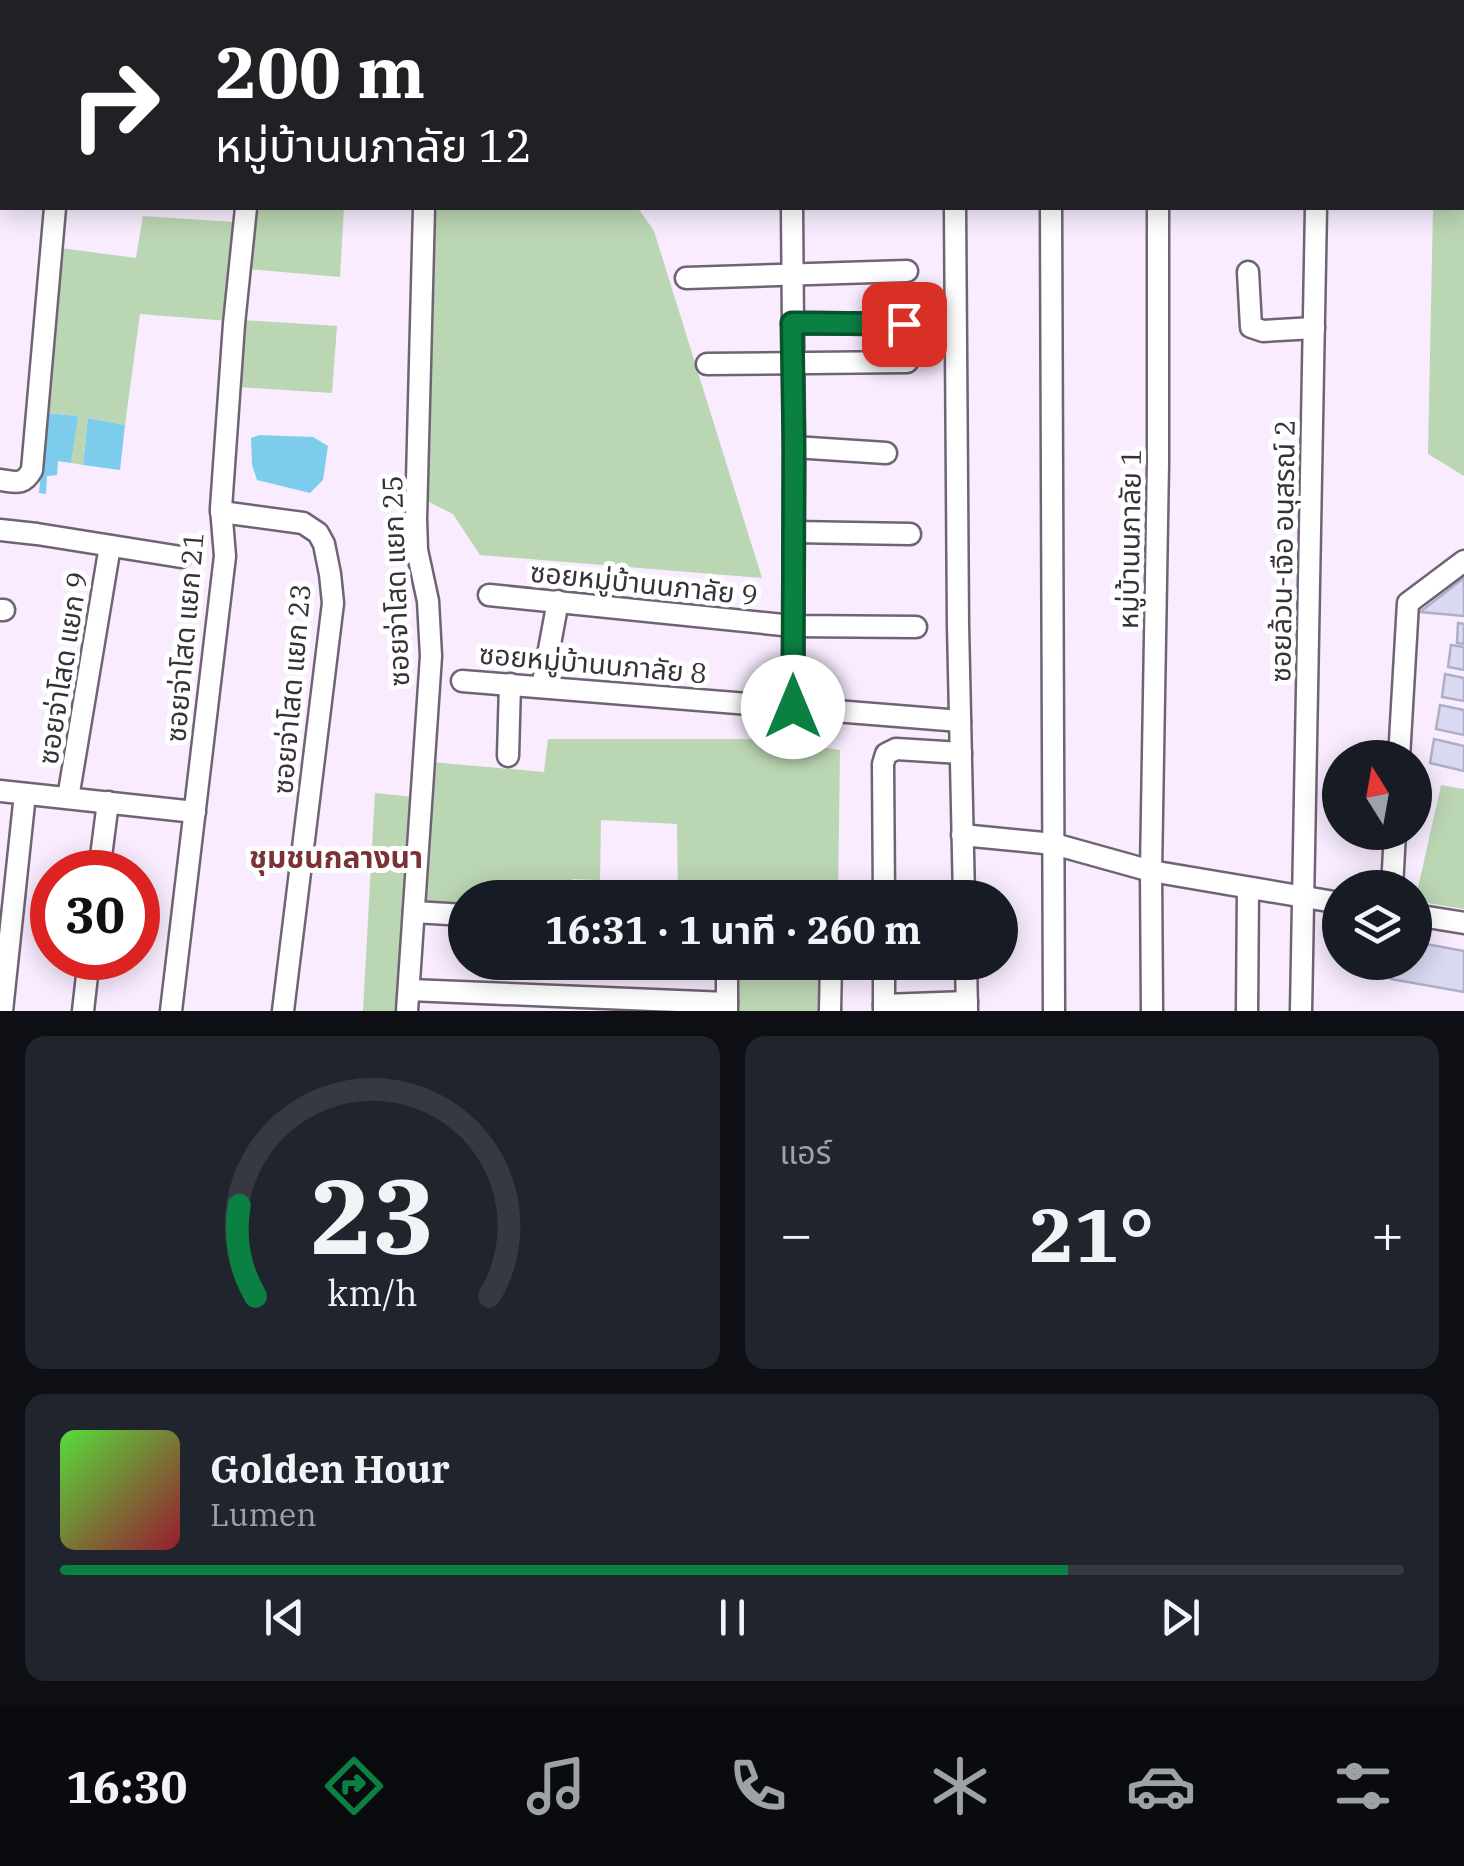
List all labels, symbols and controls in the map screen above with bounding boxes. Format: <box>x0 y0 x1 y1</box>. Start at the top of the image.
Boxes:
text: 200 m <box>215 26 425 117</box>
icon: right <box>50 40 180 170</box>
text: หมู่บ้านนภาลัย 12 <box>215 116 532 174</box>
pin <box>862 282 947 367</box>
icon: arrive <box>877 297 932 352</box>
street label: ซอยล้วน-เจือ อนุสรณ์ 2 <box>1261 419 1303 683</box>
street label: หมู่บ้านนภาลัย 1 <box>1109 448 1149 630</box>
street label: ซอยจ่าโสด แยก 25 <box>373 475 417 687</box>
street label: ซอยจ่าโสด แยก 21 <box>156 530 212 744</box>
street label: ซอยหมู่บ้านนภาลัย 9 <box>528 553 760 613</box>
street label: ซอยจ่าโสด แยก 9 <box>29 569 95 767</box>
street label: ซอยจ่าโสด แยก 23 <box>263 582 319 796</box>
street label: ซอยหมู่บ้านนภาลัย 8 <box>477 635 709 691</box>
position arrow <box>741 655 845 759</box>
north arrow <box>1322 740 1432 850</box>
map controls <box>1322 740 1432 980</box>
district label: ชุมชนกลางนา <box>249 837 423 876</box>
speed limit sign: 30 <box>30 850 160 980</box>
button: layers <box>1322 870 1432 980</box>
text: 16:31 · 1 นาที · 260 m <box>545 905 921 954</box>
text: แอร์ <box>780 1131 831 1173</box>
text: 23 <box>310 1147 435 1283</box>
text: 21° <box>1029 1185 1154 1283</box>
text: − <box>780 1198 813 1269</box>
text: + <box>1371 1198 1404 1269</box>
text: km/h <box>327 1269 417 1316</box>
text: Golden Hour <box>210 1444 450 1493</box>
text: Lumen <box>210 1493 317 1535</box>
icon: previous <box>257 1590 312 1645</box>
icon: pause <box>705 1590 760 1645</box>
icon: next <box>1153 1590 1208 1645</box>
icon: directions <box>319 1751 389 1821</box>
icon: music <box>521 1751 591 1821</box>
icon: phone <box>723 1751 793 1821</box>
icon: climate <box>925 1751 995 1821</box>
icon: car <box>1126 1751 1196 1821</box>
icon: filters <box>1328 1751 1398 1821</box>
text: 16:30 <box>66 1757 188 1815</box>

